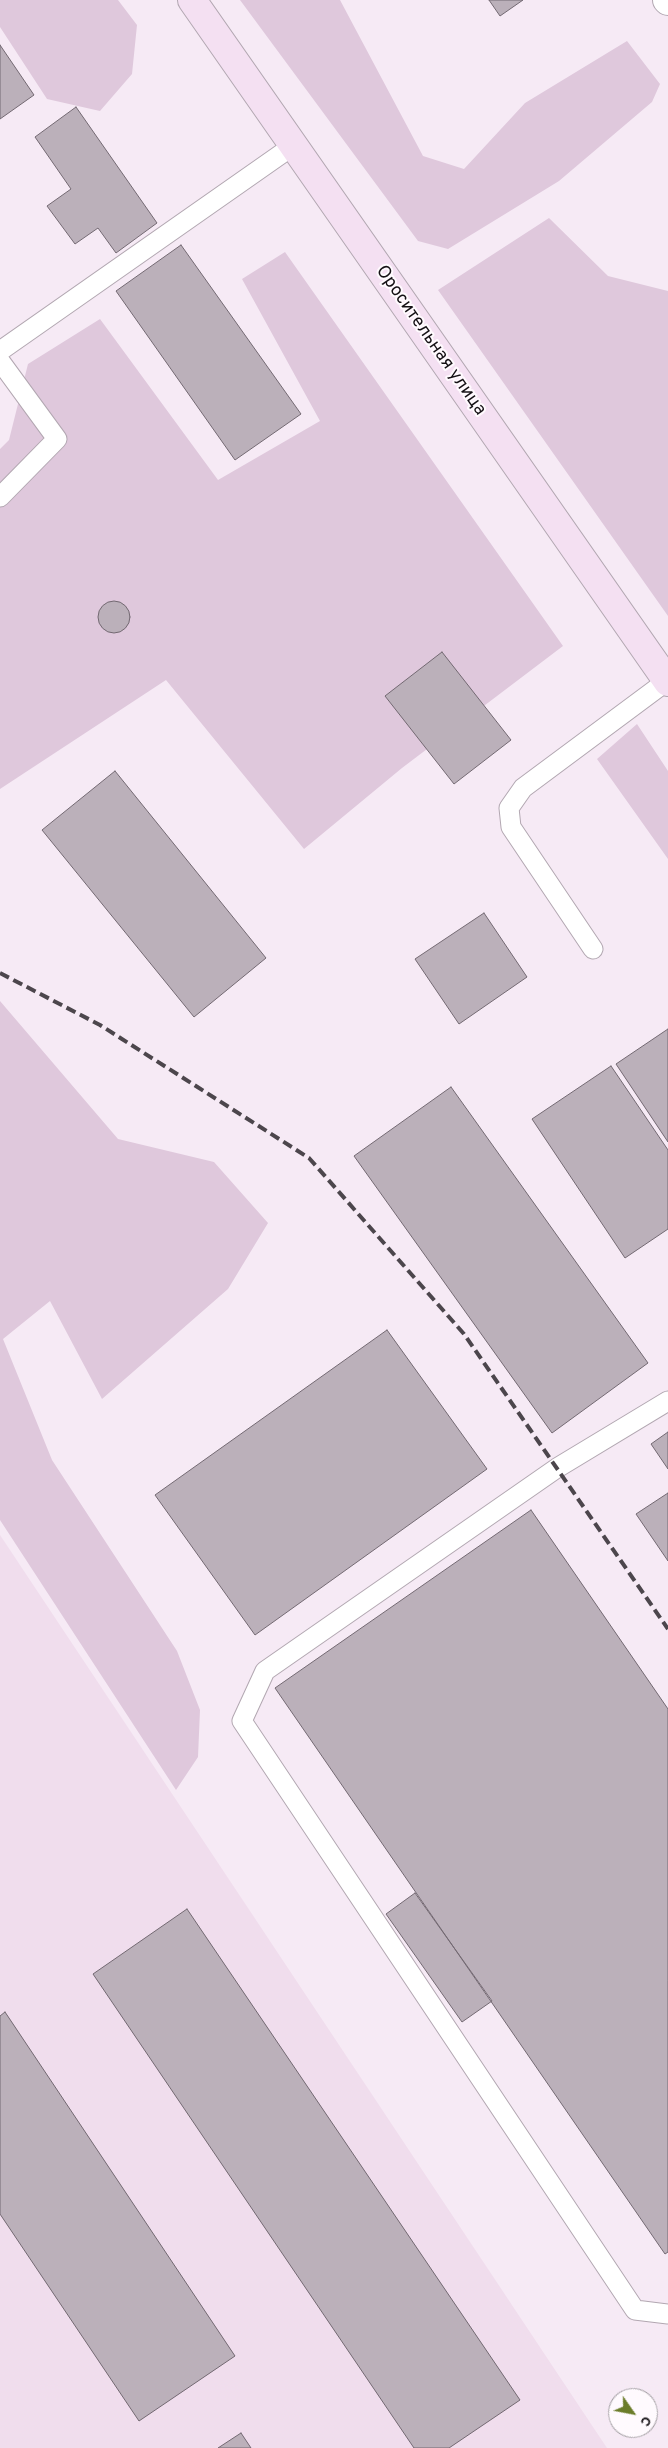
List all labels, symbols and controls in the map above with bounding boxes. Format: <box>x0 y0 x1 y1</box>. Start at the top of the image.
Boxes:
street label: Оросительная улица <box>370 262 490 420</box>
north arrow <box>608 2388 658 2438</box>
text: С <box>636 2413 655 2429</box>

